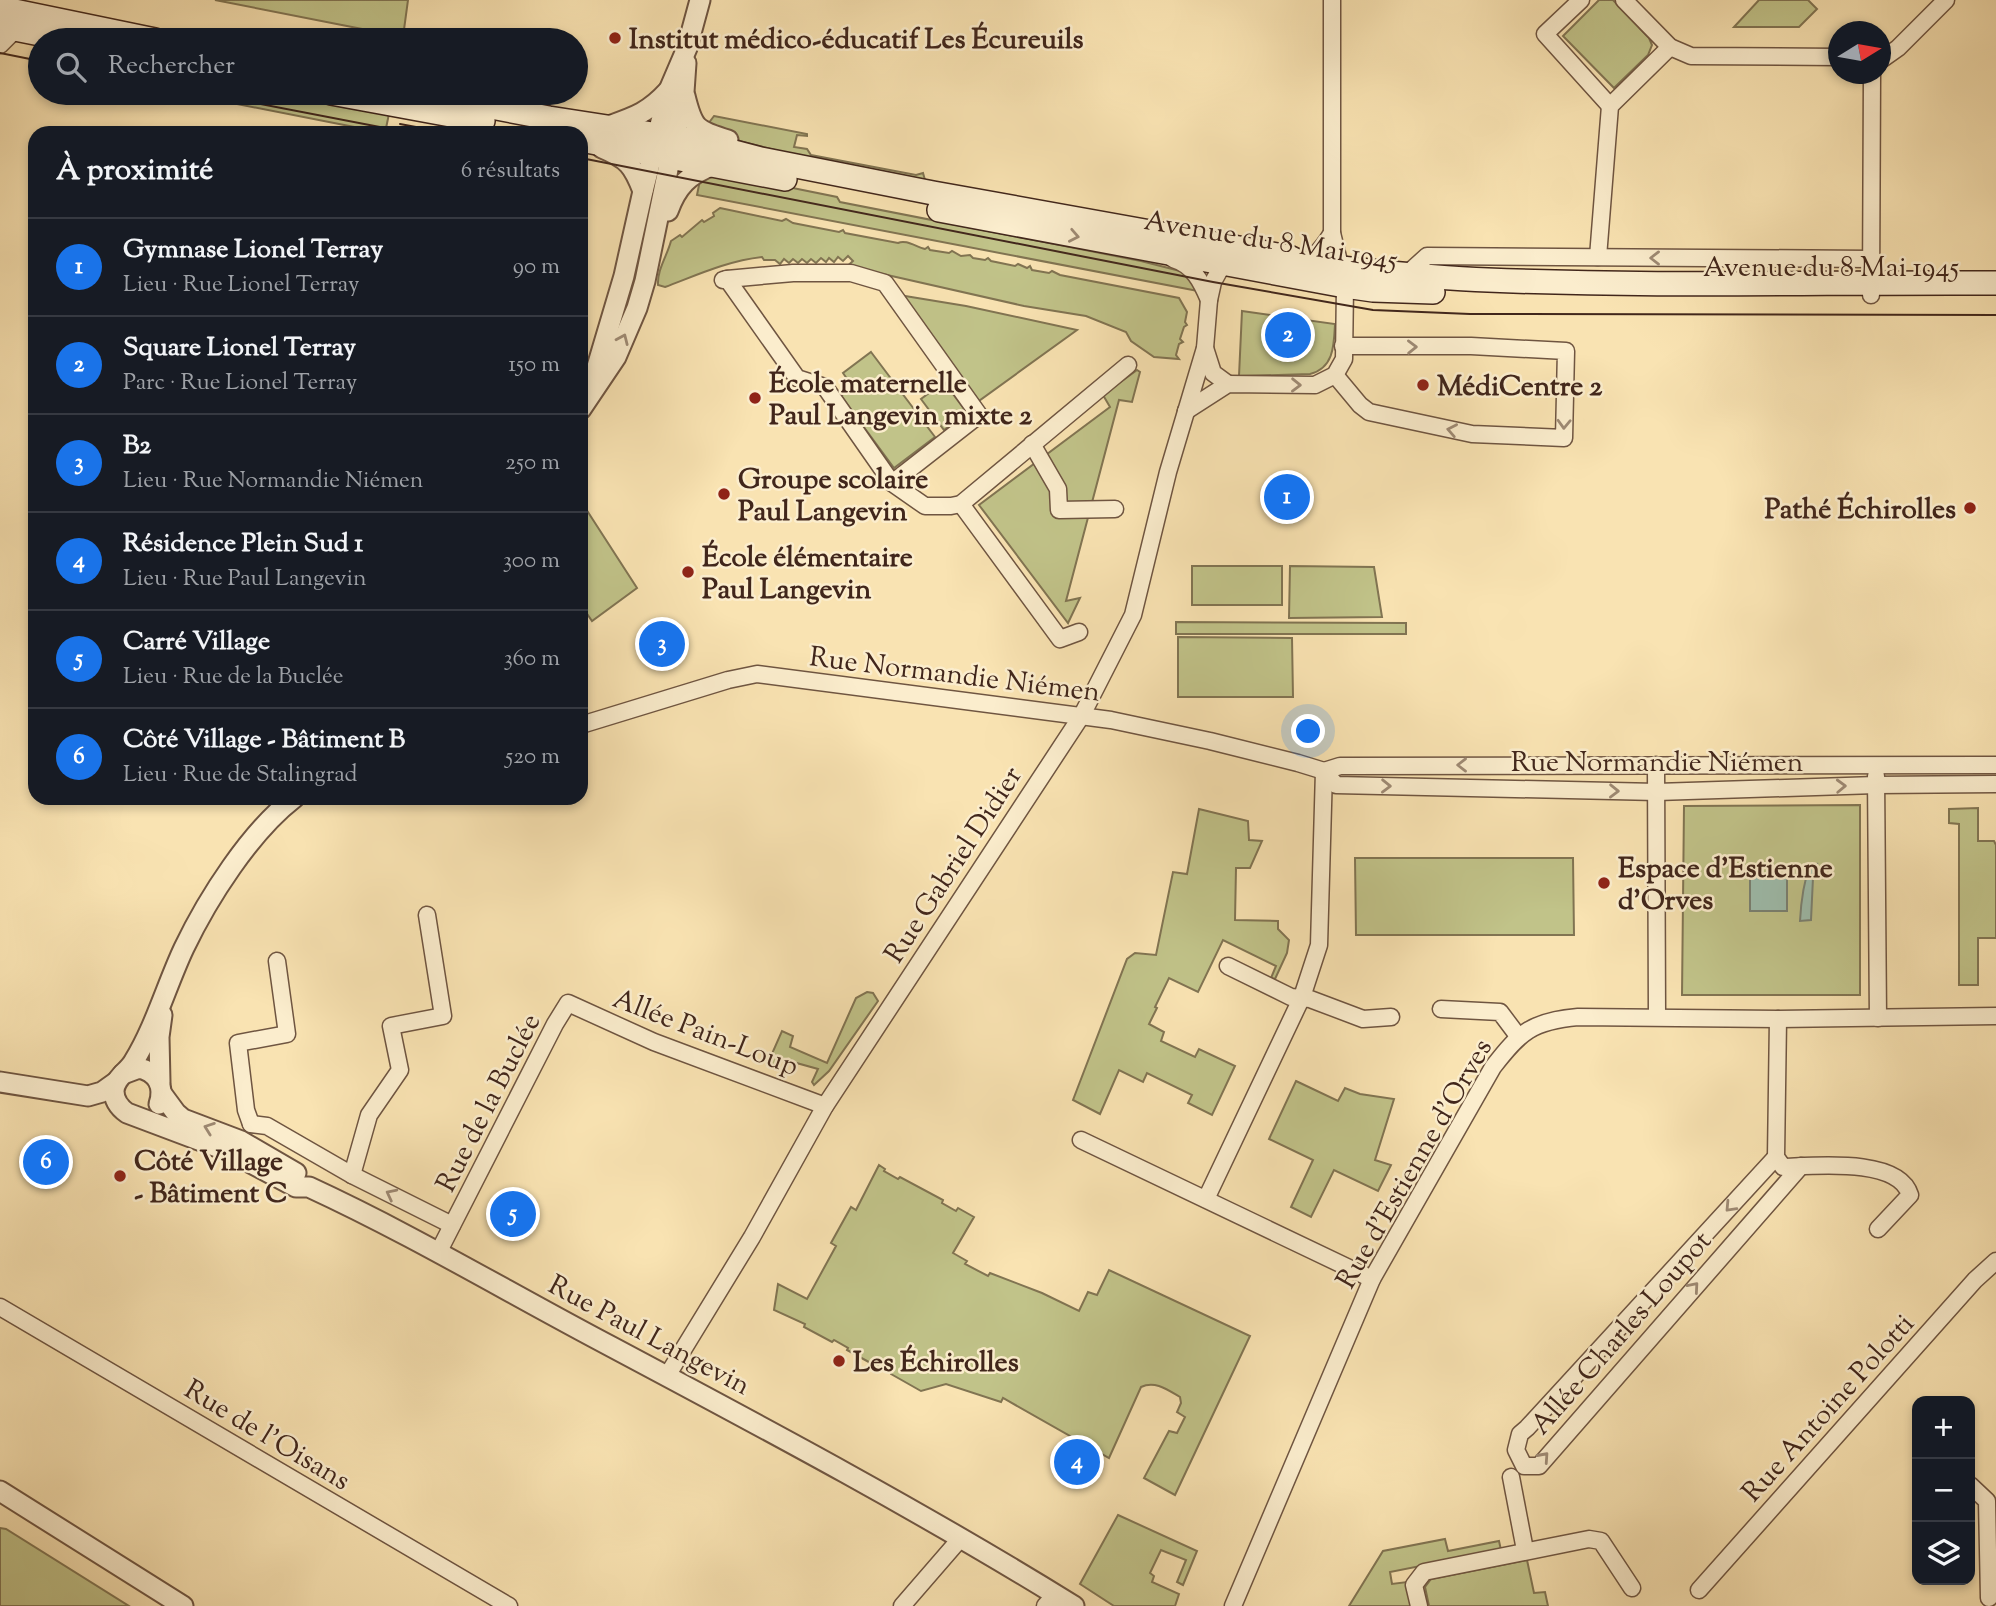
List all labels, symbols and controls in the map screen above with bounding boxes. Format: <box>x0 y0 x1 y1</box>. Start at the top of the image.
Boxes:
place label: Institut médico-éducatif Les Écureuils <box>629 21 1084 61</box>
north arrow <box>1828 21 1891 84</box>
search box <box>28 28 588 105</box>
marker: Institut médico-éducatif Les Écureuils <box>607 30 623 46</box>
icon: search <box>52 48 90 86</box>
text: Rechercher <box>108 48 235 85</box>
text: À proximité <box>56 150 213 193</box>
text: 6 résultats <box>461 155 560 188</box>
street label: Avenue du 8 Mai 1945 <box>1141 202 1401 282</box>
one-way arrow <box>1068 227 1080 242</box>
text: Gymnase Lionel Terray <box>123 232 383 269</box>
street label: Avenue du 8 Mai 1945 <box>1703 249 1960 289</box>
one-way arrow <box>1650 250 1660 266</box>
text: 1 <box>75 251 83 284</box>
text: 90 m <box>513 251 560 284</box>
text: Lieu · Rue Lionel Terray <box>123 269 360 302</box>
pin: 2 <box>1265 309 1311 361</box>
text: Square Lionel Terray <box>123 330 356 367</box>
one-way arrow <box>615 334 629 346</box>
one-way arrow <box>1407 339 1417 355</box>
text: 2 <box>74 349 84 382</box>
text: 150 m <box>508 349 560 382</box>
place label: École maternelle Paul Langevin mixte 2 <box>769 365 1033 437</box>
text: Parc · Rue Lionel Terray <box>123 367 357 400</box>
place label: MédiCentre 2 <box>1437 368 1603 408</box>
one-way arrow <box>1292 377 1302 393</box>
marker: MédiCentre 2 <box>1415 377 1431 393</box>
marker: École maternelle Paul Langevin mixte 2 <box>747 390 763 406</box>
one-way arrow <box>1557 418 1572 429</box>
one-way arrow <box>1446 423 1458 438</box>
text: B2 <box>123 428 151 465</box>
text: 3 <box>74 447 84 480</box>
text: 250 m <box>505 447 560 480</box>
place label: Groupe scolaire Paul Langevin <box>738 461 928 533</box>
text: Lieu · Rue Normandie Niémen <box>123 465 423 498</box>
pin: 1 <box>1264 471 1310 523</box>
marker: Groupe scolaire Paul Langevin <box>716 486 732 502</box>
place label: Pathé Échirolles <box>1764 491 1956 531</box>
marker: Pathé Échirolles <box>1962 500 1978 516</box>
text: Résidence Plein Sud 1 <box>123 526 363 563</box>
place label: École élémentaire Paul Langevin <box>702 539 913 611</box>
text: 4 <box>73 545 85 578</box>
text: 300 m <box>503 545 560 578</box>
text: Lieu · Rue Paul Langevin <box>123 563 367 596</box>
marker: École élémentaire Paul Langevin <box>680 564 696 580</box>
pin: 3 <box>639 618 685 670</box>
text: Carré Village <box>123 624 270 661</box>
street label: Rue Normandie Niémen <box>807 638 1102 714</box>
text: 5 <box>75 643 83 676</box>
text: 360 m <box>503 643 560 676</box>
text: Lieu · Rue de la Buclée <box>123 661 344 694</box>
your location <box>1291 714 1325 748</box>
text: Côté Village - Bâtiment B <box>123 722 405 759</box>
text: 6 <box>73 741 85 774</box>
text: 520 m <box>505 741 560 774</box>
street label: Rue Normandie Niémen <box>1511 744 1803 784</box>
one-way arrow <box>1457 757 1467 773</box>
text: Lieu · Rue de Stalingrad <box>123 759 358 792</box>
street label: Rue Gabriel Didier <box>876 759 1033 972</box>
one-way arrow <box>1381 778 1392 794</box>
one-way arrow <box>1836 778 1847 793</box>
one-way arrow <box>1608 783 1619 798</box>
place label: Espace d'Estienne d'Orves <box>1618 850 1833 922</box>
marker: Espace d'Estienne d'Orves <box>1596 875 1612 891</box>
street label: Allée Pain-Loup <box>606 980 804 1088</box>
street label: Rue de la Buclée <box>427 1007 552 1200</box>
street label: Rue d'Estienne d'Orves <box>1328 1032 1504 1297</box>
one-way arrow <box>203 1122 215 1136</box>
pin: 6 <box>23 1136 69 1188</box>
place label: Côté Village - Bâtiment C <box>134 1143 288 1215</box>
marker: Côté Village - Bâtiment C <box>112 1168 128 1184</box>
pin: 5 <box>490 1188 536 1240</box>
one-way arrow <box>386 1189 399 1203</box>
one-way arrow <box>1726 1199 1738 1212</box>
street label: Allée Charles Loupot <box>1522 1223 1722 1445</box>
street label: Rue Paul Langevin <box>540 1267 757 1407</box>
one-way arrow <box>1686 1282 1699 1295</box>
street label: Rue Antoine Polotti <box>1734 1306 1925 1512</box>
place label: Les Échirolles <box>853 1344 1019 1384</box>
marker: Les Échirolles <box>831 1353 847 1369</box>
street label: Rue de l'Oisans <box>176 1371 357 1502</box>
map controls <box>1912 1396 1975 1585</box>
button: + <box>1912 1396 1975 1459</box>
pin: 4 <box>1054 1436 1100 1488</box>
one-way arrow <box>1536 1452 1548 1465</box>
button: − <box>1912 1459 1975 1522</box>
button: layers <box>1912 1522 1975 1585</box>

